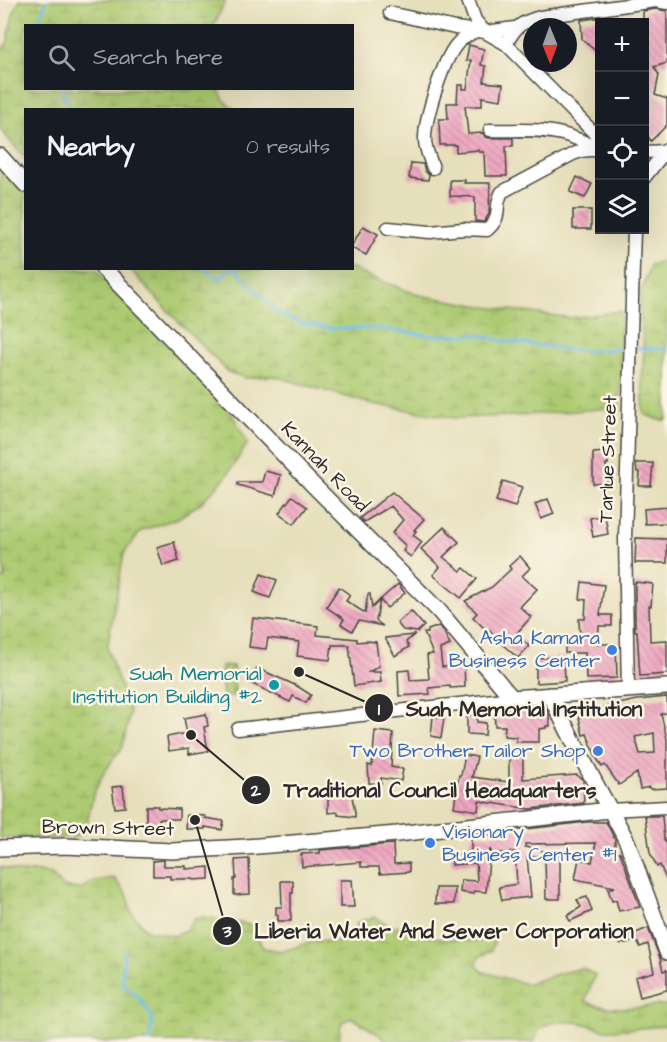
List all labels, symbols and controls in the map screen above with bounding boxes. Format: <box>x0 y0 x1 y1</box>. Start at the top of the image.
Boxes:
north arrow <box>523 18 577 72</box>
map controls <box>595 18 649 234</box>
button: + <box>595 18 649 72</box>
search box <box>24 24 354 90</box>
icon: search <box>45 41 78 74</box>
text: Search here <box>93 42 223 73</box>
button: − <box>595 72 649 126</box>
button: locate <box>595 126 649 180</box>
text: Nearby <box>48 129 135 165</box>
text: 0 results <box>246 133 330 161</box>
button: layers <box>595 180 649 234</box>
street label: Tarlue Street <box>592 395 624 523</box>
street label: Kannah Road <box>275 415 375 519</box>
place label: Asha Kamara Business Center <box>449 624 600 675</box>
marker: Asha Kamara Business Center <box>605 643 619 657</box>
place label: Suah Memorial Institution Building #2 <box>73 660 263 712</box>
marker: Suah Memorial Institution Building #2 <box>267 678 281 692</box>
callout: Suah Memorial Institution <box>364 689 655 728</box>
text: Suah Memorial Institution <box>405 695 643 724</box>
text: 1 <box>378 697 381 722</box>
place label: Two Brother Tailor Shop <box>350 737 586 765</box>
marker: Two Brother Tailor Shop <box>591 744 605 758</box>
callout: Traditional Council Headquarters <box>241 771 608 810</box>
text: Traditional Council Headquarters <box>283 776 597 806</box>
text: 2 <box>250 778 262 803</box>
street label: Brown Street <box>42 813 174 843</box>
place label: Visionary Business Center #1 <box>442 818 617 869</box>
marker: Visionary Business Center #1 <box>423 836 437 850</box>
callout: Liberia Water And Sewer Corporation <box>212 911 646 950</box>
text: Liberia Water And Sewer Corporation <box>254 917 634 947</box>
text: 3 <box>221 919 232 944</box>

